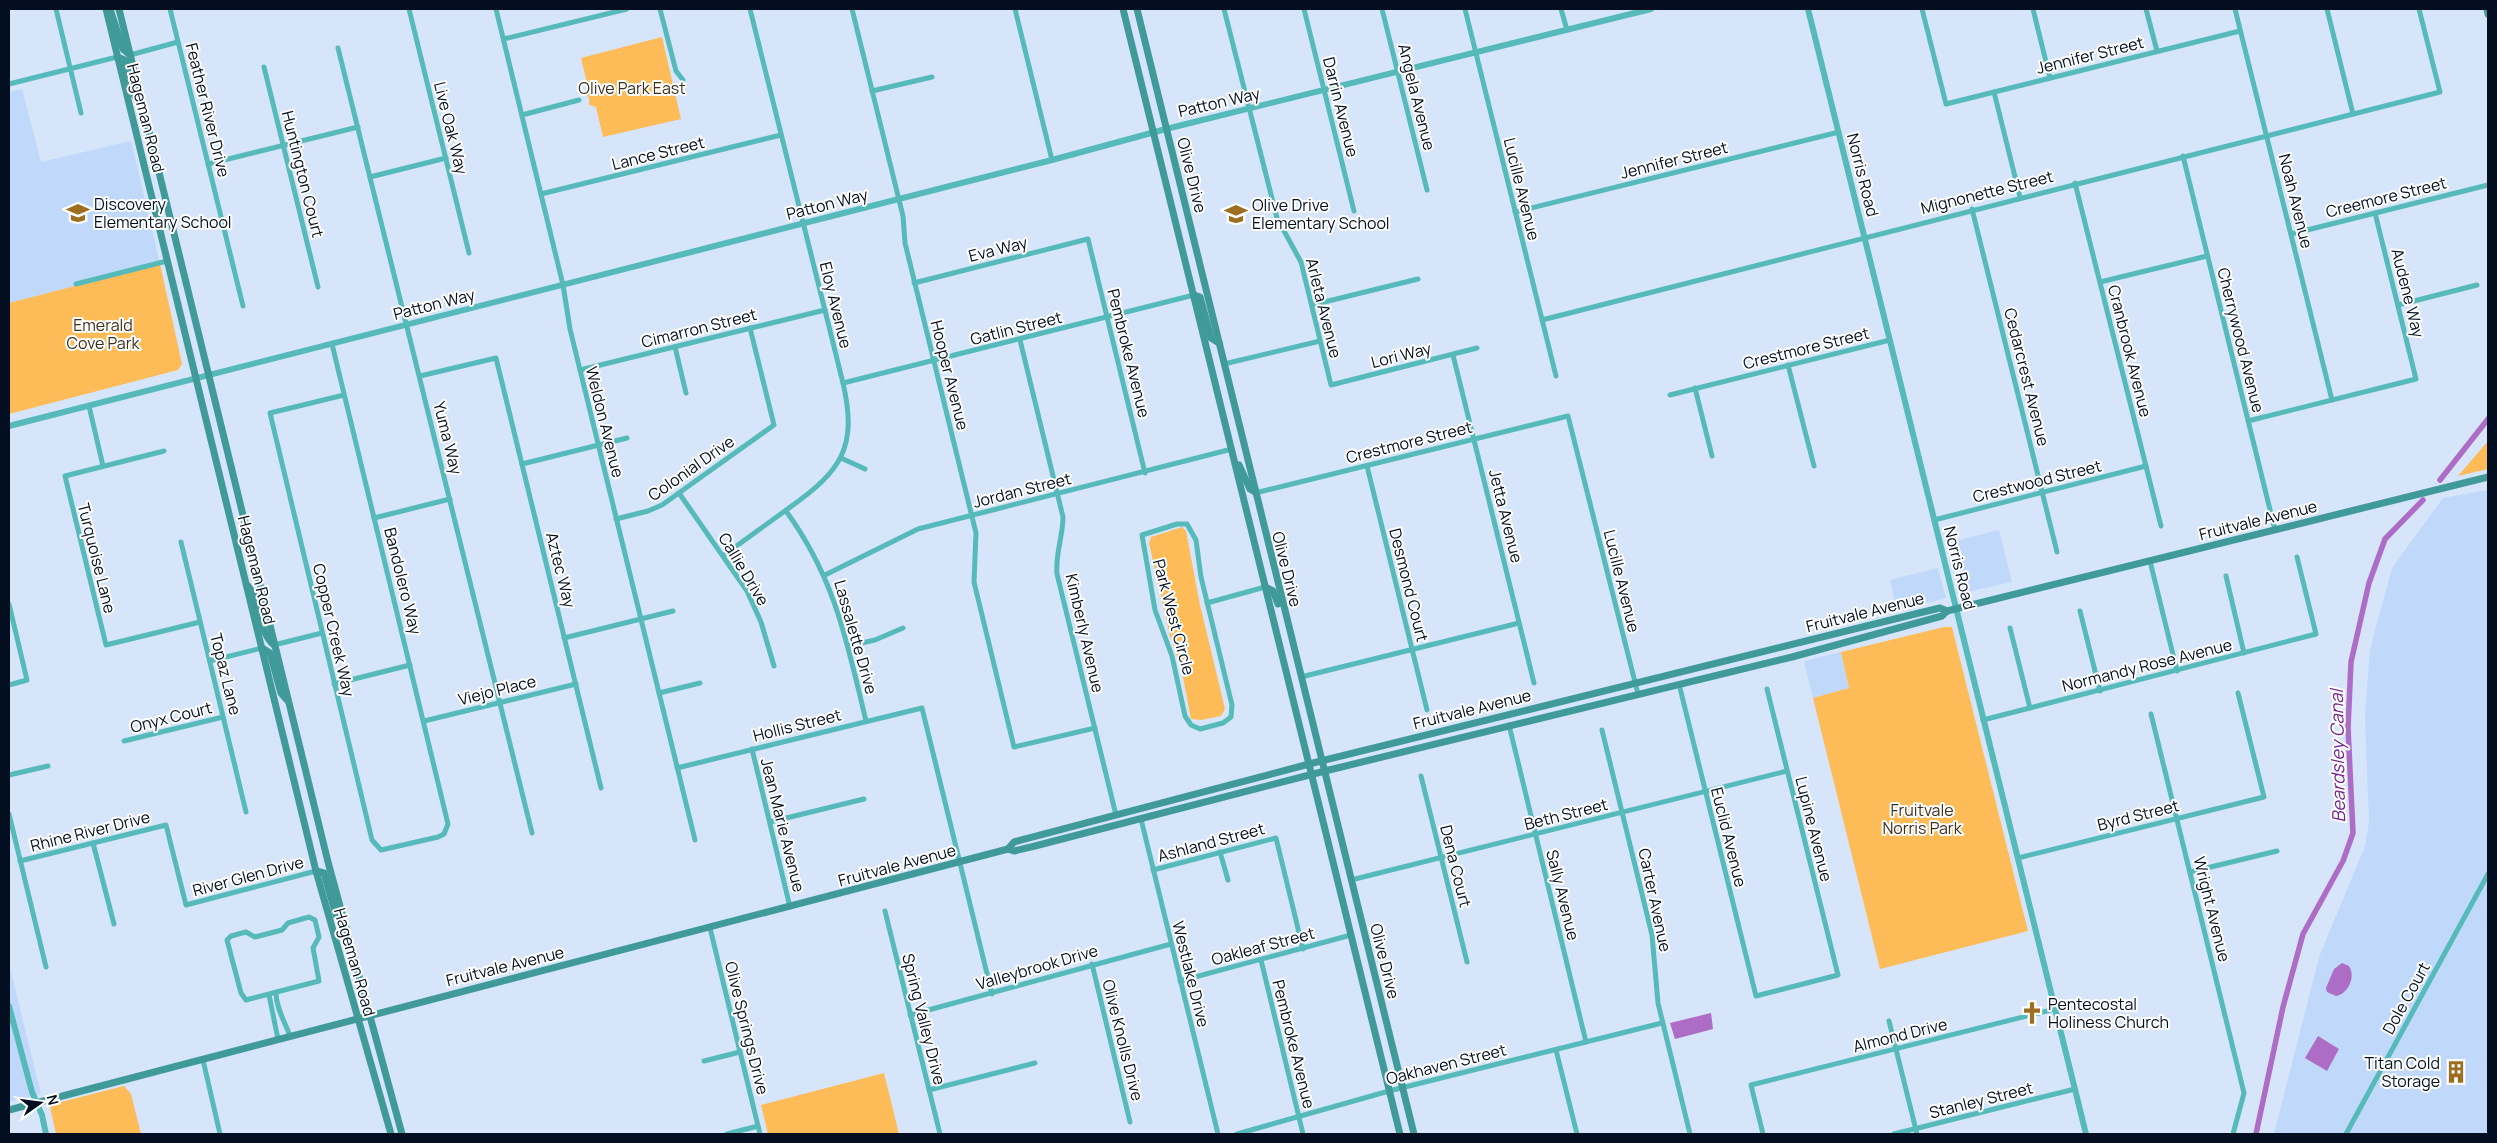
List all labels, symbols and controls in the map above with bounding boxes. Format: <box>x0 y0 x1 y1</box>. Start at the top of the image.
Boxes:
street label: Jennifer Street <box>2034 31 2146 79</box>
street label: Feather River Drive <box>181 41 235 179</box>
street label: Angela Avenue <box>1393 41 1441 153</box>
street label: Darrin Avenue <box>1318 55 1364 159</box>
street label: Hageman Road <box>122 61 170 175</box>
park label: Olive Park East <box>578 77 686 99</box>
street label: Live Oak Way <box>429 79 473 177</box>
street label: Patton Way <box>1176 82 1263 122</box>
street label: Huntington Court <box>277 108 329 240</box>
street label: Lance Street <box>609 131 707 175</box>
street label: Norris Road <box>1842 131 1884 219</box>
street label: Olive Drive <box>1172 135 1212 215</box>
street label: Lucille Avenue <box>1499 135 1545 243</box>
street label: Jennifer Street <box>1618 136 1730 184</box>
street label: Noah Avenue <box>2274 151 2318 251</box>
street label: Mignonette Street <box>1918 165 2056 219</box>
street label: Creemore Street <box>2323 171 2449 223</box>
street label: Patton Way <box>784 183 871 225</box>
place label: Discovery Elementary School <box>94 193 232 233</box>
place label: Olive Drive Elementary School <box>1252 194 1390 234</box>
school or university icon: Discovery Elementary School <box>65 200 91 226</box>
school or university icon: Olive Drive Elementary School <box>1223 201 1249 227</box>
street label: Eva Way <box>966 231 1030 267</box>
street label: Audene Way <box>2386 246 2430 341</box>
street label: Arleta Avenue <box>1301 256 1347 360</box>
street label: Eloy Avenue <box>815 259 857 351</box>
street label: Cherrywood Avenue <box>2212 265 2270 415</box>
street label: Patton Way <box>391 283 478 325</box>
street label: Cranbrook Avenue <box>2103 283 2157 419</box>
street label: Pembroke Avenue <box>1102 286 1156 420</box>
street label: Cimarron Street <box>639 303 759 353</box>
street label: Gatlin Street <box>968 306 1064 350</box>
street label: Cedarcrest Avenue <box>1999 306 2055 448</box>
park label: Emerald Cove Park <box>67 314 140 354</box>
street label: Hooper Avenue <box>926 318 974 432</box>
street label: Crestmore Street <box>1741 322 1871 374</box>
street label: Lori Way <box>1369 337 1434 373</box>
street label: Weldon Avenue <box>581 364 629 480</box>
street label: Yuma Way <box>428 399 468 477</box>
street label: Crestmore Street <box>1344 416 1474 468</box>
street label: Colonial Drive <box>643 430 739 506</box>
street label: Crestwood Street <box>1970 454 2104 508</box>
street label: Jordan Street <box>971 467 1073 513</box>
street label: Jetta Avenue <box>1484 467 1528 565</box>
street label: Fruitvale Avenue <box>2197 495 2319 545</box>
street label: Turquoise Lane <box>73 501 121 615</box>
street label: Hageman Road <box>233 513 281 627</box>
street label: Norris Road <box>1939 524 1981 612</box>
street label: Bandolero Way <box>379 525 427 637</box>
street label: Desmond Court <box>1384 526 1434 644</box>
street label: Lucille Avenue <box>1599 527 1645 635</box>
street label: Callie Drive <box>714 528 774 610</box>
street label: Olive Drive <box>1267 529 1307 609</box>
street label: Aztec Way <box>541 530 581 611</box>
street label: Park West Circle <box>1148 557 1200 677</box>
street label: Copper Creek Way <box>308 561 360 699</box>
street label: Kimberly Avenue <box>1061 571 1109 695</box>
street label: Lassalette Drive <box>829 577 883 697</box>
street label: Fruitvale Avenue <box>1804 587 1926 637</box>
street label: Topaz Lane <box>205 631 247 717</box>
street label: Normandy Rose Avenue <box>2060 633 2234 697</box>
street label: Viejo Place <box>456 670 538 710</box>
street label: Fruitvale Avenue <box>1411 684 1533 734</box>
water label: Beardsley Canal <box>2324 686 2350 823</box>
street label: Onyx Court <box>128 696 214 738</box>
street label: Hollis Street <box>751 703 843 747</box>
street label: Jean Marie Avenue <box>756 756 810 894</box>
street label: Lupine Avenue <box>1790 774 1838 884</box>
street label: Euclid Avenue <box>1706 785 1752 889</box>
street label: Beth Street <box>1522 793 1610 835</box>
street label: Byrd Street <box>2095 794 2181 836</box>
park label: Fruitvale Norris Park <box>1882 799 1963 839</box>
street label: Rhine River Drive <box>28 805 152 857</box>
street label: Ashland Street <box>1155 817 1267 867</box>
street label: Dena Court <box>1435 823 1477 909</box>
street label: Fruitvale Avenue <box>836 839 958 891</box>
street label: Carter Avenue <box>1633 846 1677 954</box>
street label: Sally Avenue <box>1541 847 1585 943</box>
street label: River Glen Drive <box>190 851 306 901</box>
street label: Wright Avenue <box>2188 854 2236 964</box>
street label: Hageman Road <box>329 905 381 1019</box>
street label: Westlake Drive <box>1167 919 1215 1029</box>
street label: Olive Drive <box>1365 921 1405 1001</box>
street label: Oakleaf Street <box>1209 922 1317 970</box>
street label: Valleybrook Drive <box>974 939 1100 995</box>
street label: Fruitvale Avenue <box>444 941 566 991</box>
street label: Spring Valley Drive <box>897 951 951 1087</box>
street label: Dole Court <box>2377 958 2435 1038</box>
street label: Olive Springs Drive <box>720 959 774 1097</box>
street label: Olive Knolls Drive <box>1097 977 1149 1103</box>
street label: Pembroke Avenue <box>1267 977 1321 1111</box>
place label: Pentecostal Holiness Church <box>2048 993 2169 1033</box>
church icon: Pentecostal Holiness Church <box>2019 1000 2045 1026</box>
street label: Almond Drive <box>1851 1013 1949 1057</box>
street label: Oakhaven Street <box>1384 1038 1508 1090</box>
place label: Titan Cold Storage <box>2365 1052 2440 1092</box>
building icon: Titan Cold Storage <box>2443 1059 2469 1085</box>
street label: Stanley Street <box>1927 1076 2035 1124</box>
north arrow <box>15 1078 65 1128</box>
text: N <box>43 1093 64 1107</box>

